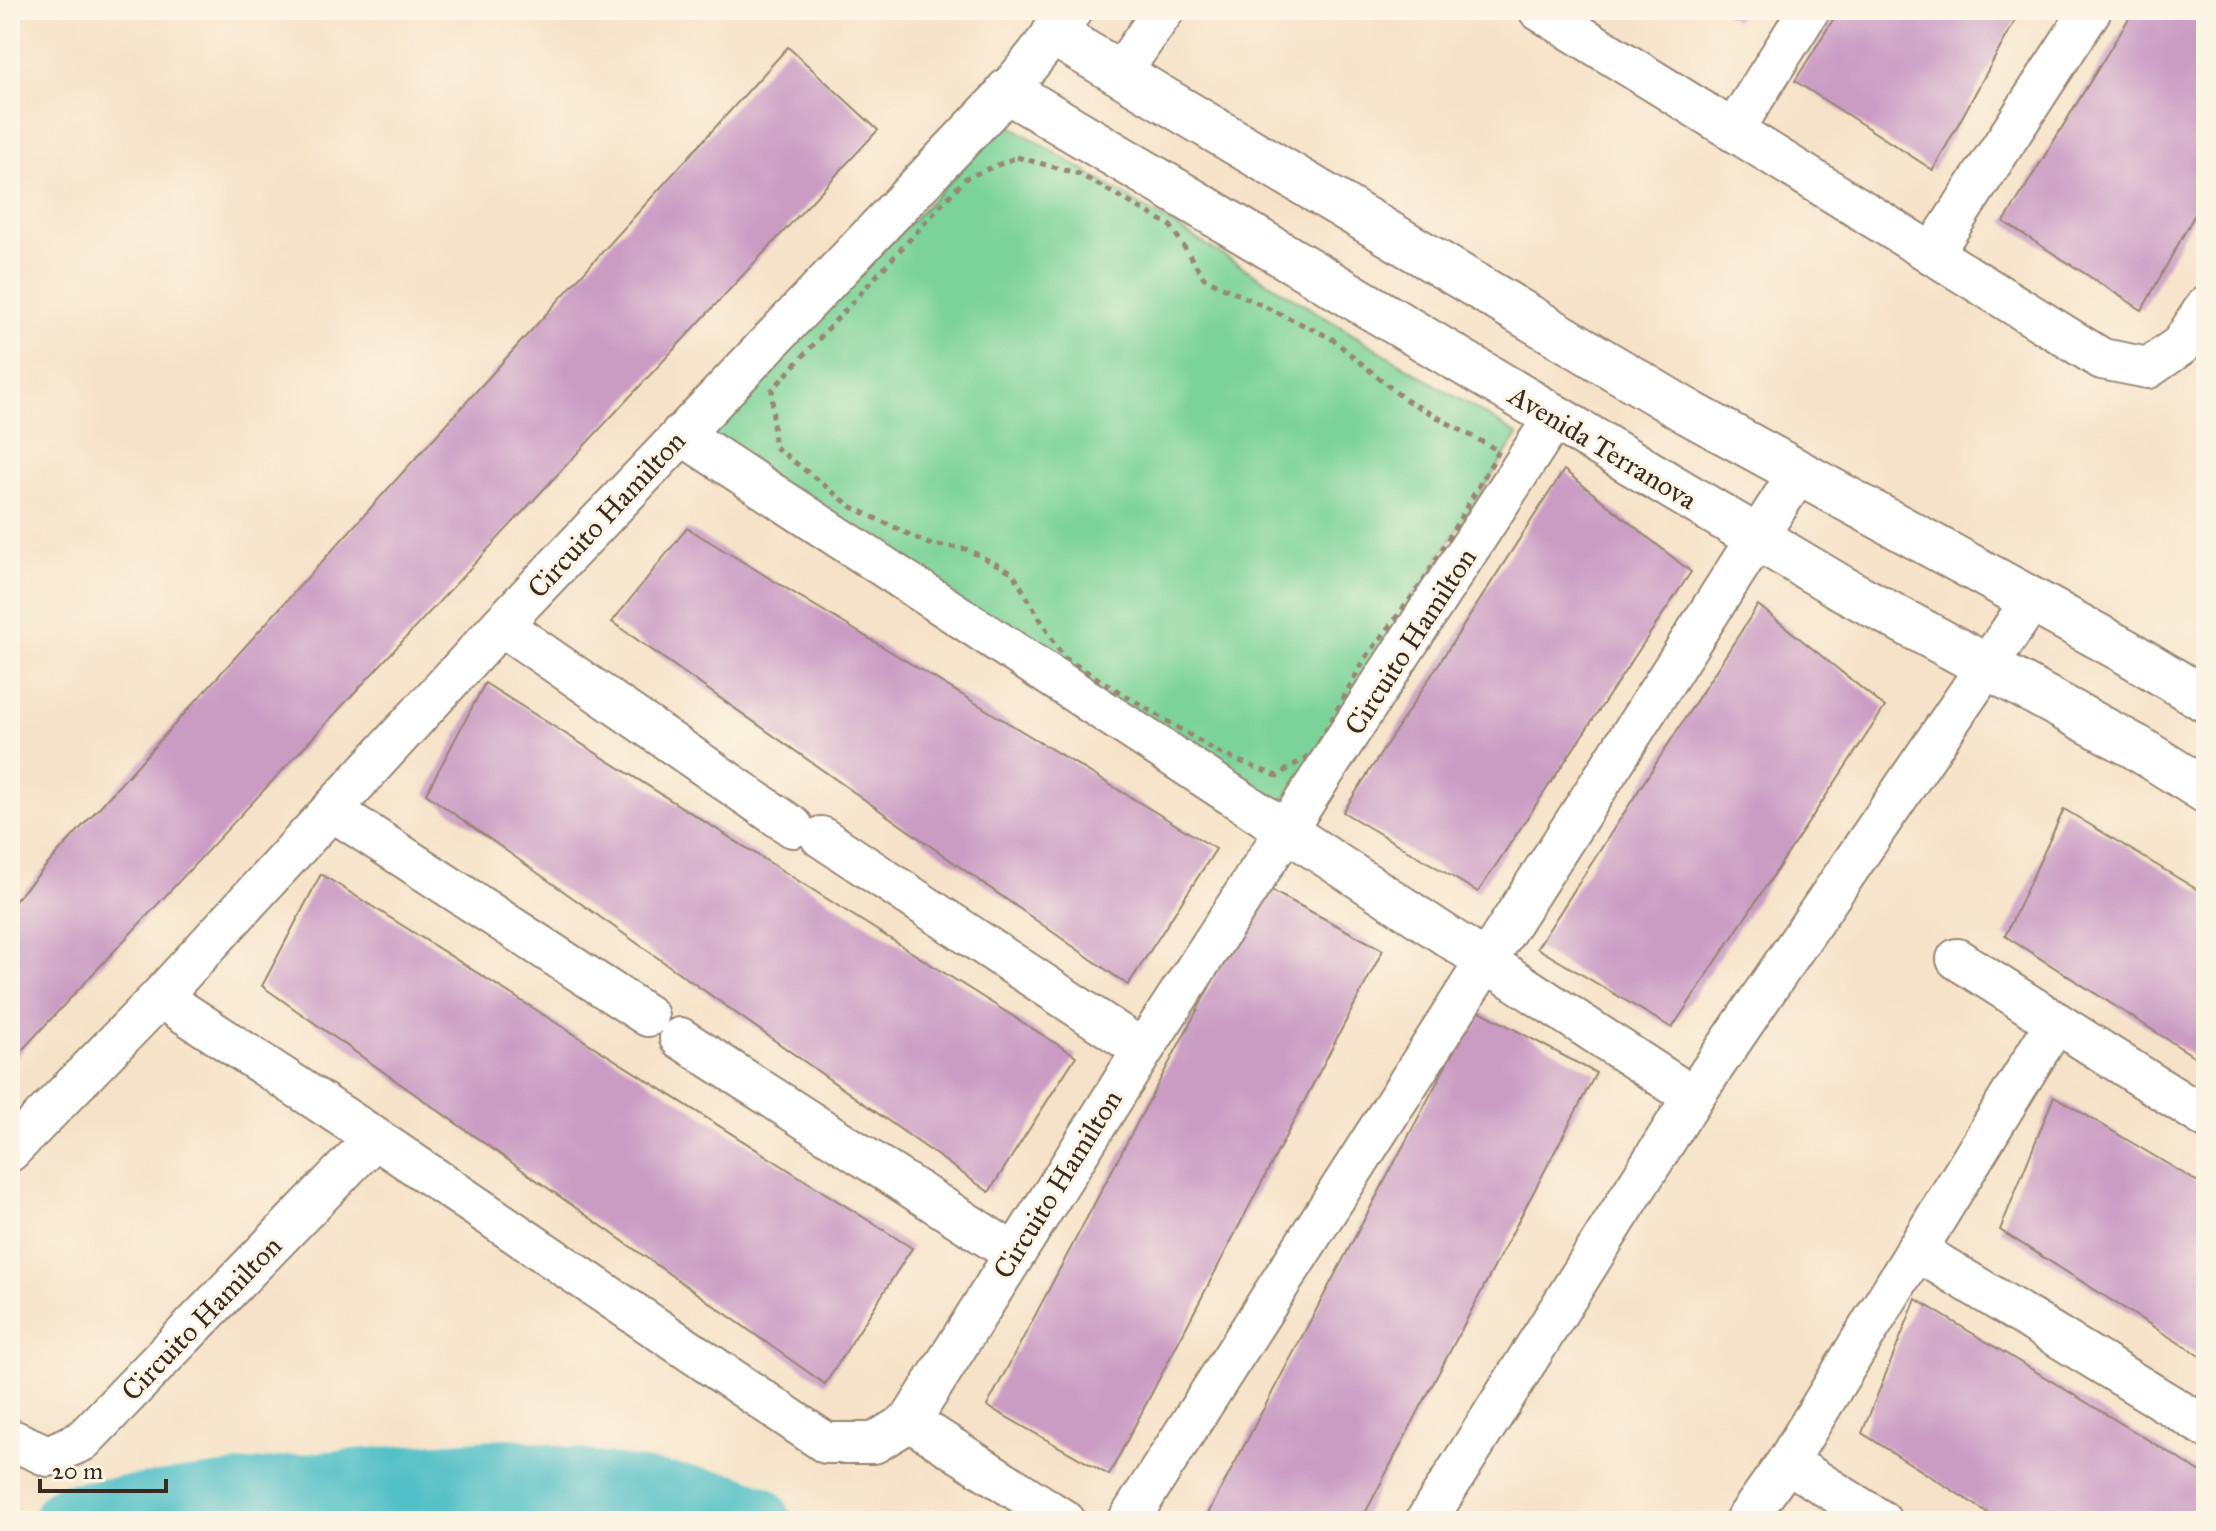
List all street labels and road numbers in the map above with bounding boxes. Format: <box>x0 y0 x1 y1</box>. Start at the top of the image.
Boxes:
street label: Avenida Terranova <box>1502 377 1703 517</box>
street label: Circuito Hamilton <box>520 423 693 605</box>
street label: Circuito Hamilton <box>1337 541 1484 741</box>
street label: Circuito Hamilton <box>985 1083 1129 1285</box>
street label: Circuito Hamilton <box>114 1229 289 1408</box>

